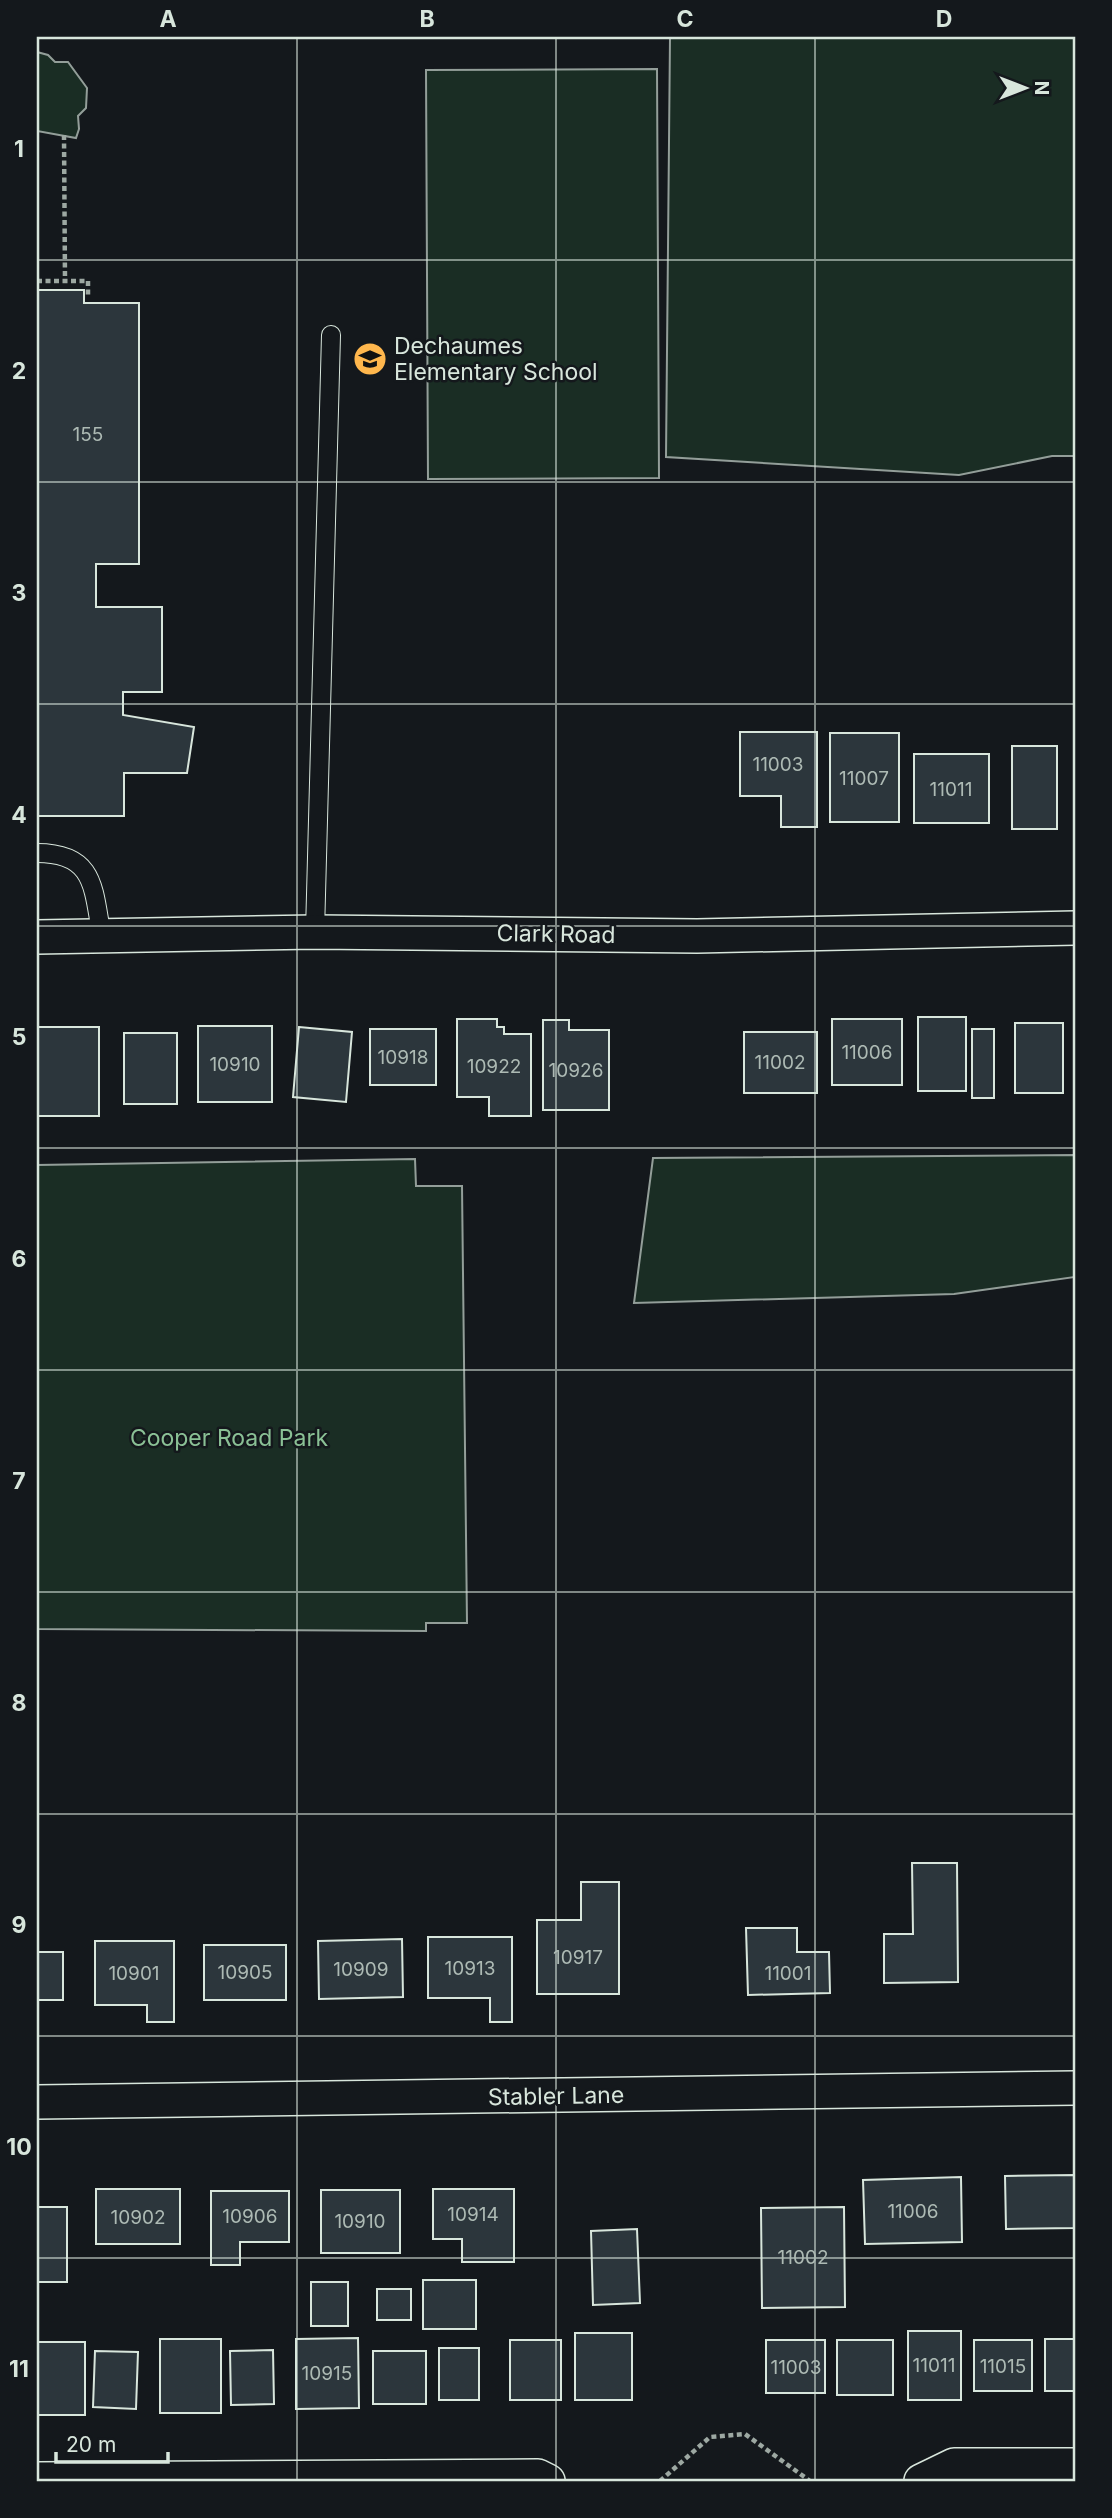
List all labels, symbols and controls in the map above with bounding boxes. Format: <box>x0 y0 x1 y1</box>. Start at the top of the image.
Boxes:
text: A <box>159 5 177 33</box>
text: B <box>419 5 435 33</box>
text: C <box>676 5 694 33</box>
text: D <box>936 5 952 33</box>
north arrow <box>990 52 1060 122</box>
text: N <box>1030 81 1053 95</box>
text: 1 <box>14 135 24 163</box>
place label: Dechaumes Elementary School <box>394 332 598 386</box>
school or university icon: Dechaumes Elementary School <box>351 340 389 378</box>
text: 2 <box>12 357 26 385</box>
house number: 155 <box>73 423 103 446</box>
text: 3 <box>12 579 26 607</box>
house number: 11003 <box>752 753 804 776</box>
house number: 11007 <box>839 767 889 790</box>
house number: 11011 <box>930 778 972 801</box>
text: 4 <box>11 801 27 829</box>
street label: Clark Road <box>496 919 616 949</box>
text: 5 <box>12 1023 26 1051</box>
house number: 11006 <box>841 1041 893 1064</box>
house number: 10918 <box>378 1046 428 1069</box>
house number: 11002 <box>754 1051 806 1074</box>
house number: 10910 <box>209 1053 261 1076</box>
house number: 10922 <box>467 1055 521 1078</box>
house number: 10926 <box>549 1059 603 1082</box>
text: 6 <box>12 1245 26 1273</box>
park label: Cooper Road Park <box>130 1424 328 1452</box>
text: 7 <box>12 1467 26 1495</box>
text: 8 <box>12 1689 26 1717</box>
text: 9 <box>12 1911 26 1939</box>
house number: 10917 <box>553 1946 603 1969</box>
house number: 10913 <box>445 1957 495 1980</box>
house number: 10909 <box>333 1958 389 1981</box>
house number: 10905 <box>217 1961 273 1984</box>
house number: 10901 <box>108 1962 160 1985</box>
house number: 11001 <box>764 1962 812 1985</box>
street label: Stabler Lane <box>488 2081 624 2111</box>
text: 10 <box>6 2133 32 2161</box>
house number: 11006 <box>887 2200 939 2223</box>
house number: 10914 <box>447 2203 499 2226</box>
house number: 10906 <box>222 2205 278 2228</box>
house number: 10902 <box>110 2206 166 2229</box>
house number: 10910 <box>334 2210 386 2233</box>
house number: 11002 <box>777 2246 829 2269</box>
house number: 11011 <box>913 2354 955 2377</box>
text: 11 <box>9 2355 29 2383</box>
house number: 11015 <box>980 2355 1026 2378</box>
house number: 11003 <box>770 2356 822 2379</box>
house number: 10915 <box>302 2362 352 2385</box>
scale bar <box>56 2420 168 2464</box>
text: 20 m <box>66 2432 116 2457</box>

